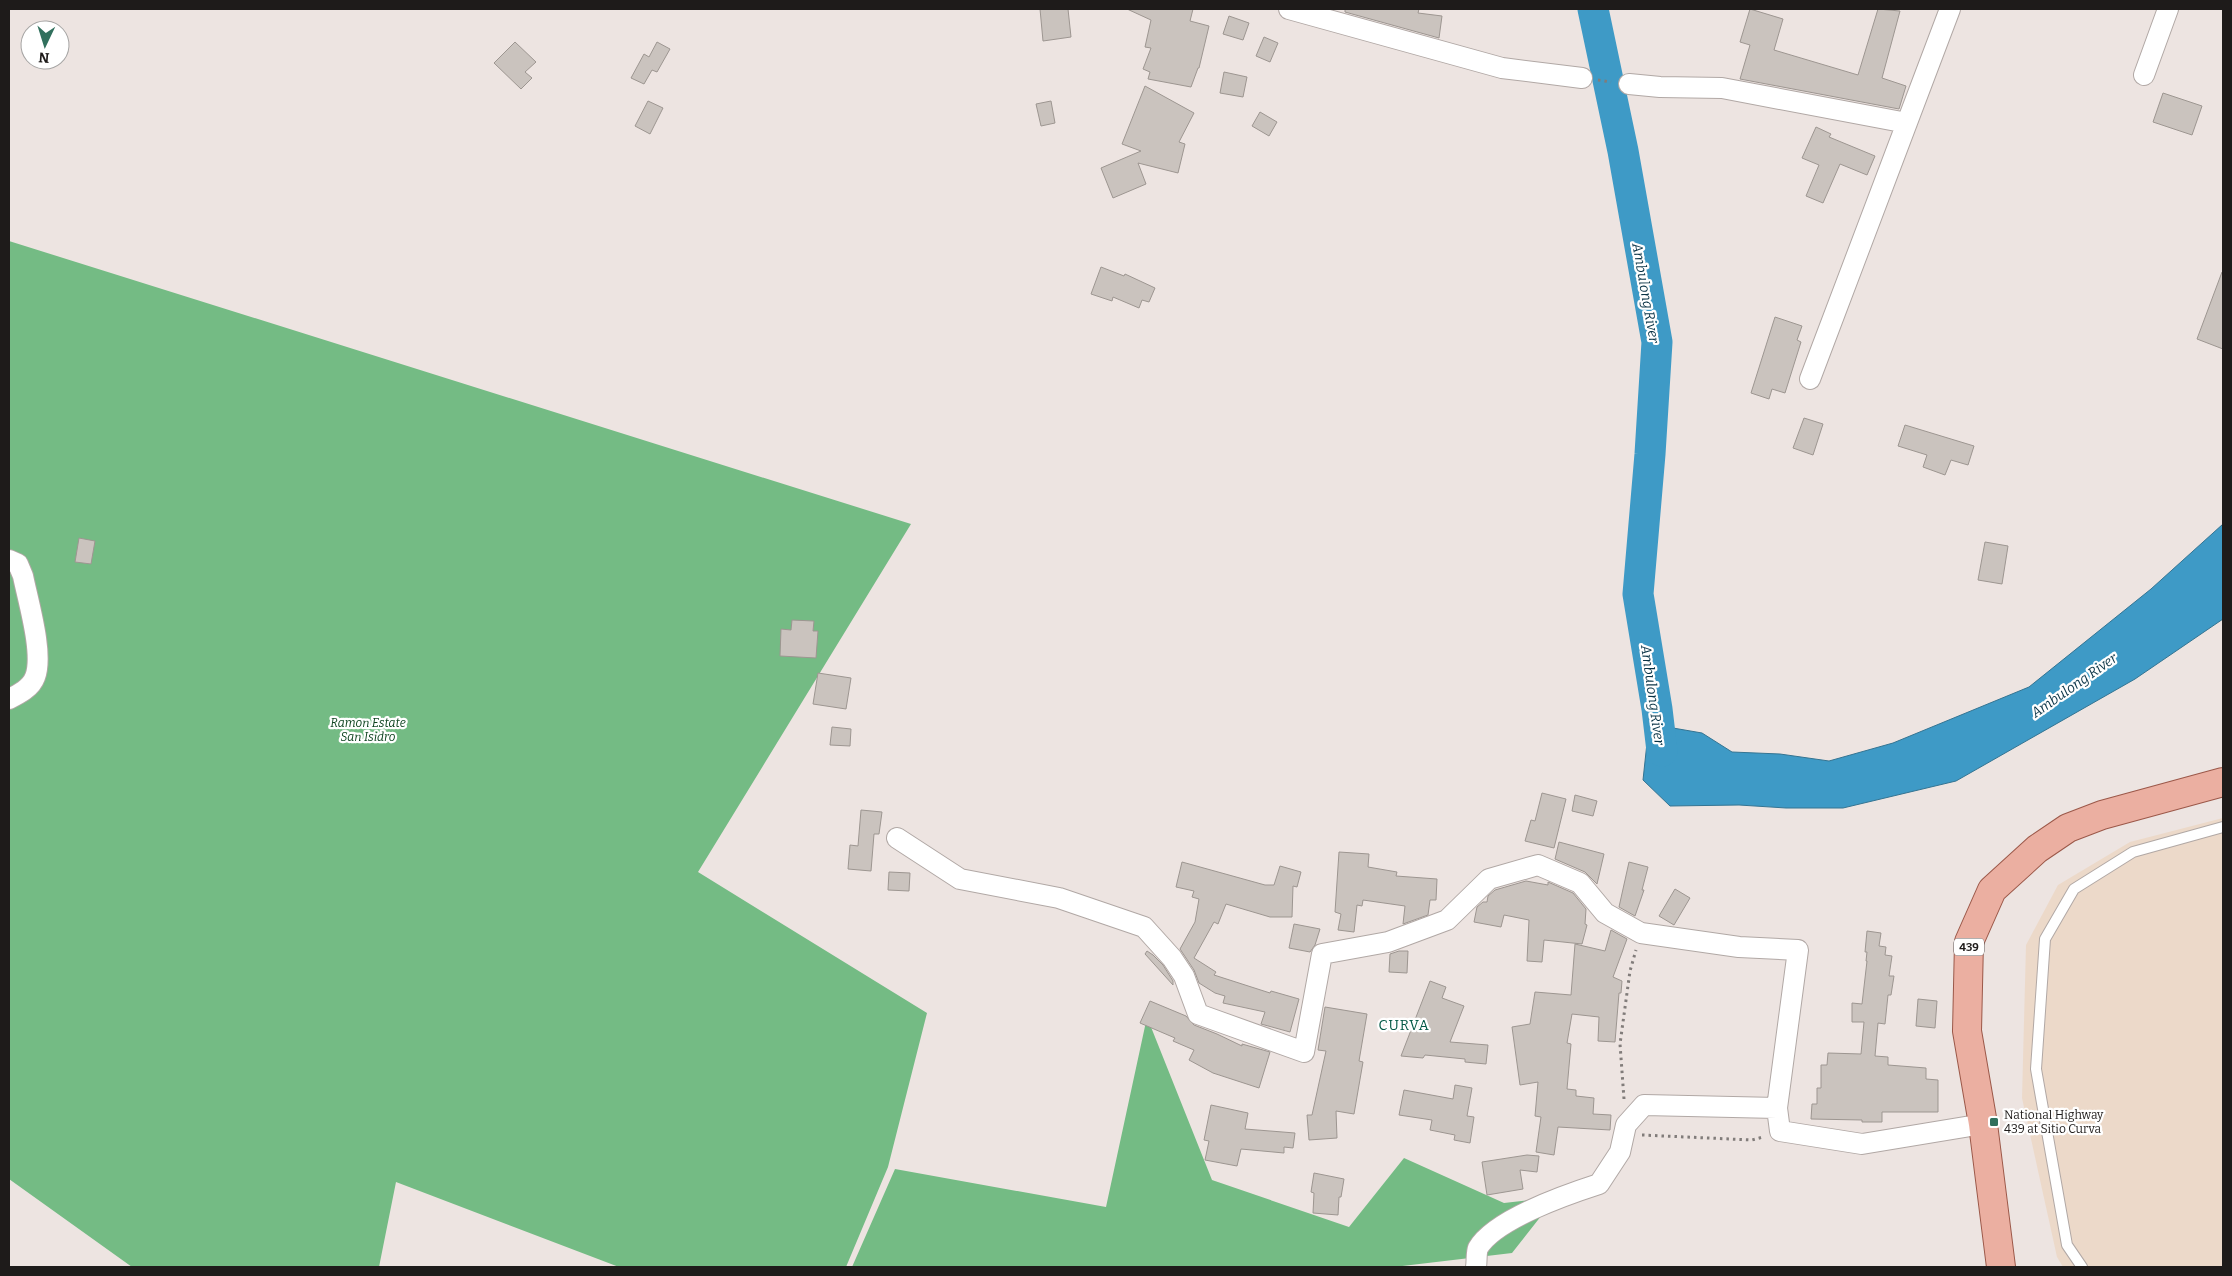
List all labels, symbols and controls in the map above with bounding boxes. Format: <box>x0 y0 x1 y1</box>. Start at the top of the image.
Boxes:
north arrow <box>20 20 70 70</box>
text: N <box>38 49 50 66</box>
water label: Ambulong River <box>1628 241 1663 346</box>
water label: Ambulong River <box>1637 643 1668 748</box>
water label: Ambulong River <box>2027 649 2122 722</box>
park label: Ramon Estate San Isidro <box>330 716 406 744</box>
road number: 439 <box>1954 939 1984 956</box>
district label: CURVA <box>1378 1017 1430 1034</box>
place label: National Highway 439 at Sitio Curva <box>2004 1108 2104 1136</box>
marker: National Highway 439 at Sitio Curva <box>1988 1116 2000 1128</box>

